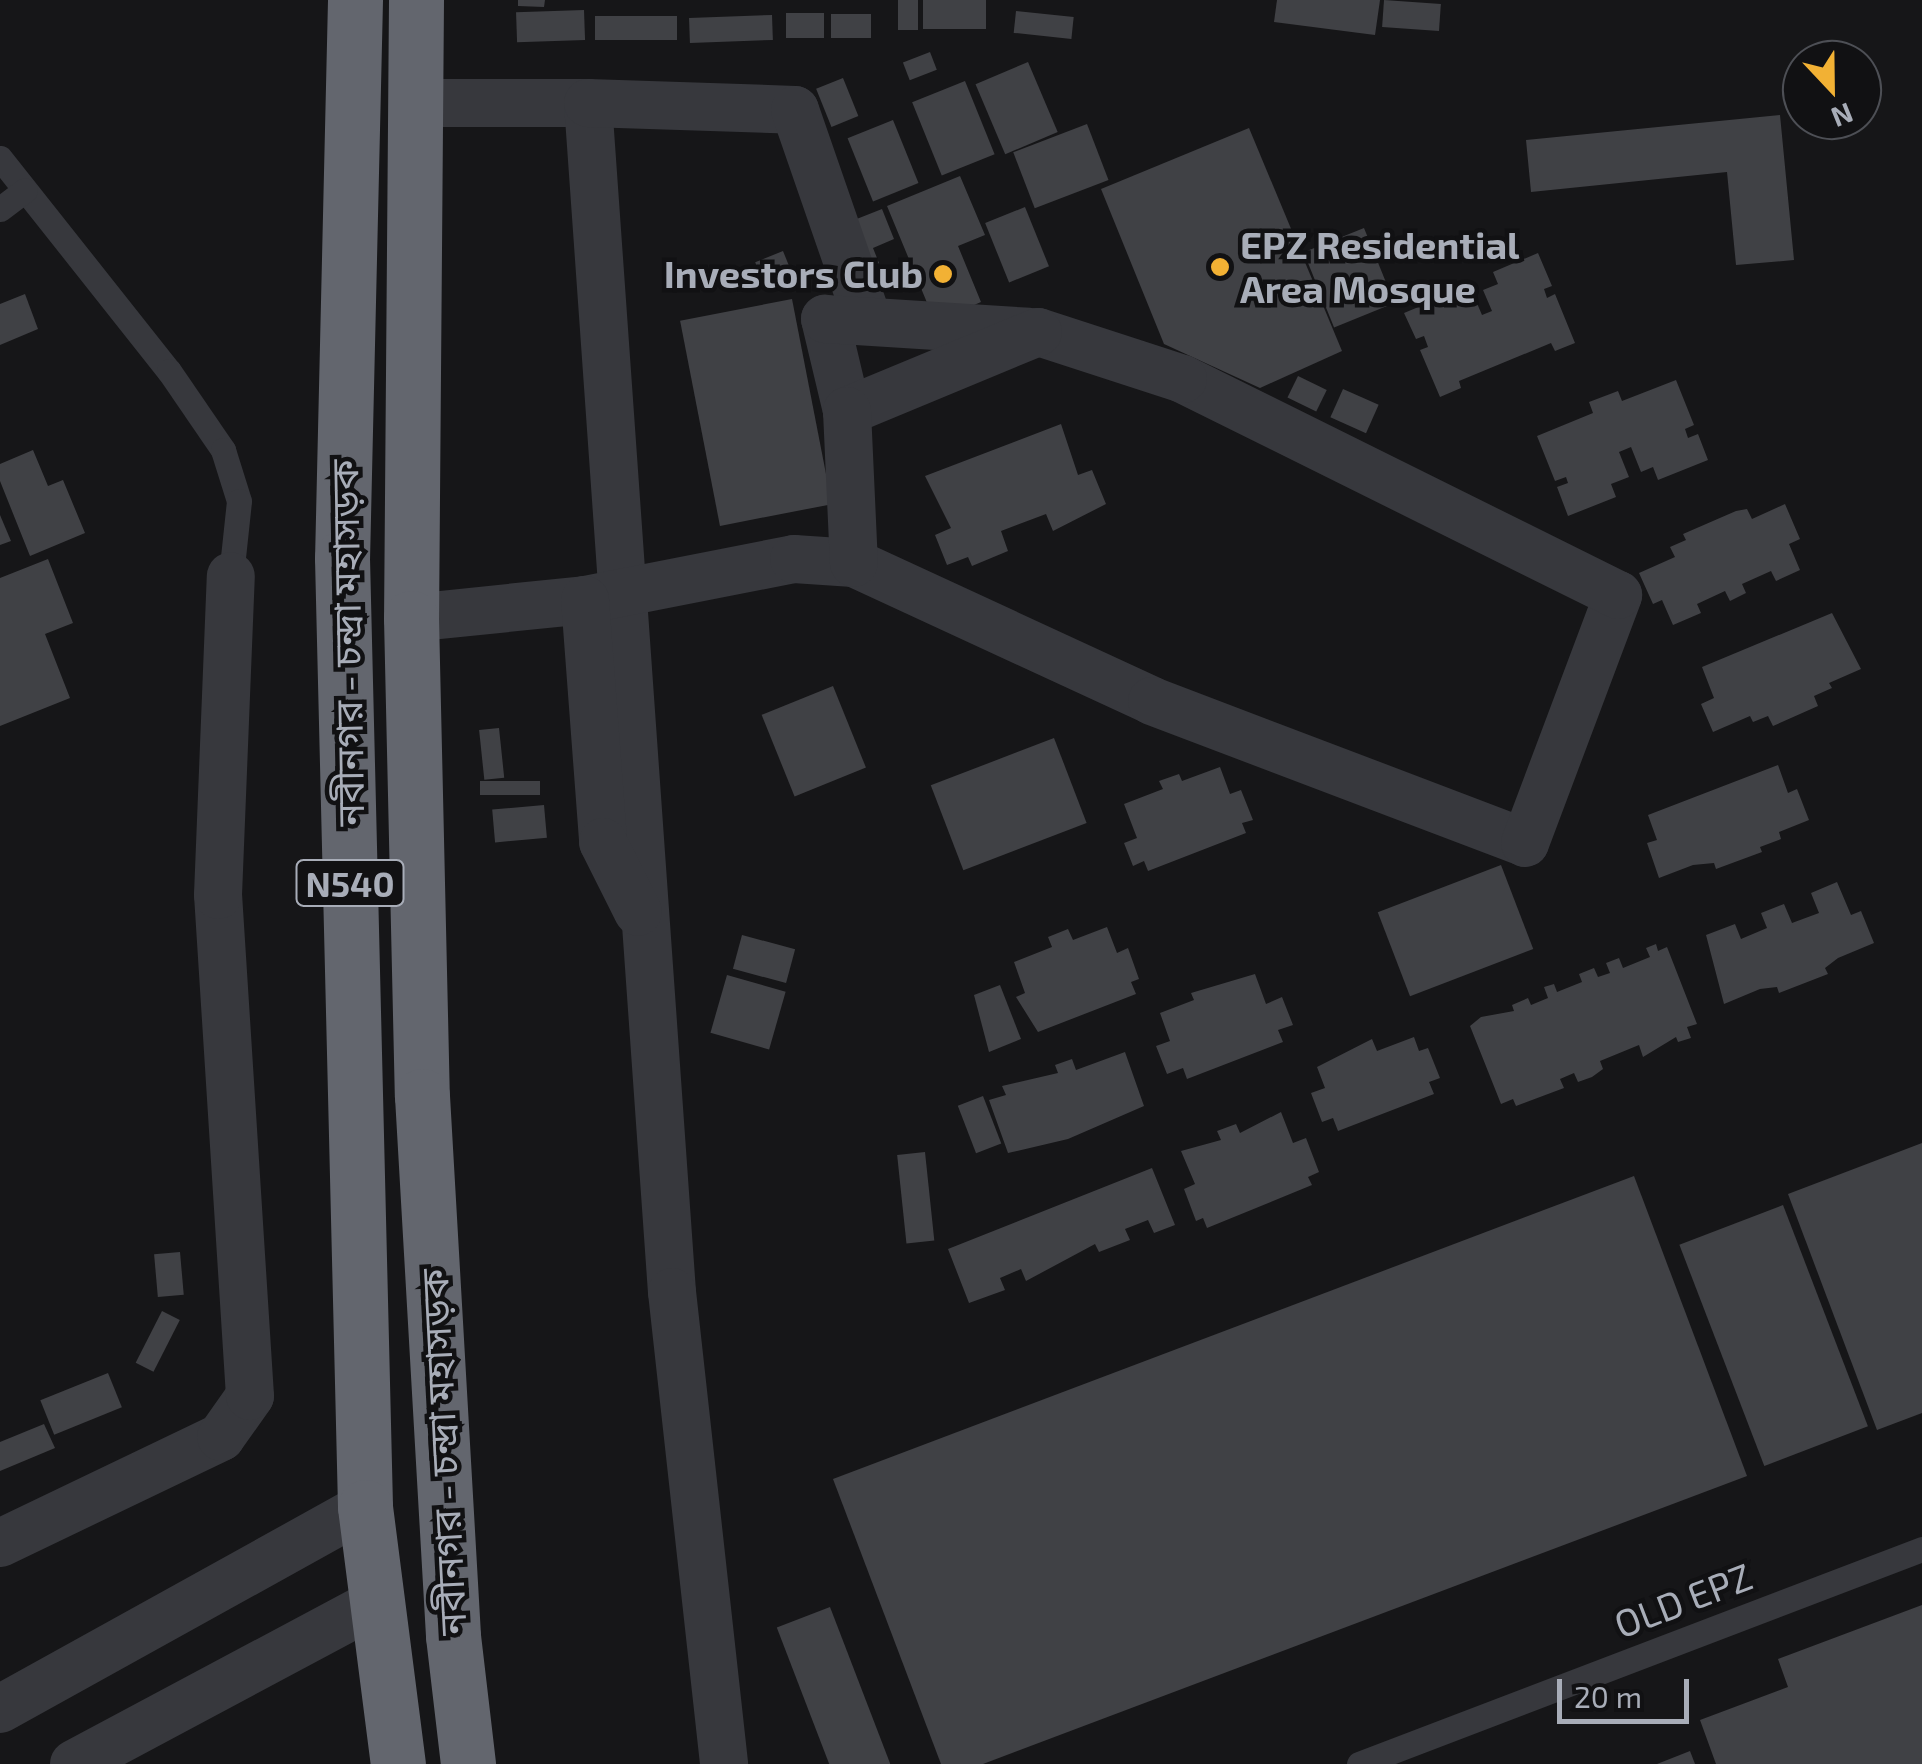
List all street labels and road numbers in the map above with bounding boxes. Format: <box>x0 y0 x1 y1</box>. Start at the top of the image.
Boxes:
street label: নবীনগর - চন্দ্রা মহাসড়ক <box>321 459 373 827</box>
road number: N540 <box>295 853 405 913</box>
street label: নবীনগর - চন্দ্রা মহাসড়ক <box>411 1268 475 1636</box>
street label: OLD EPZ <box>1608 1553 1758 1647</box>

